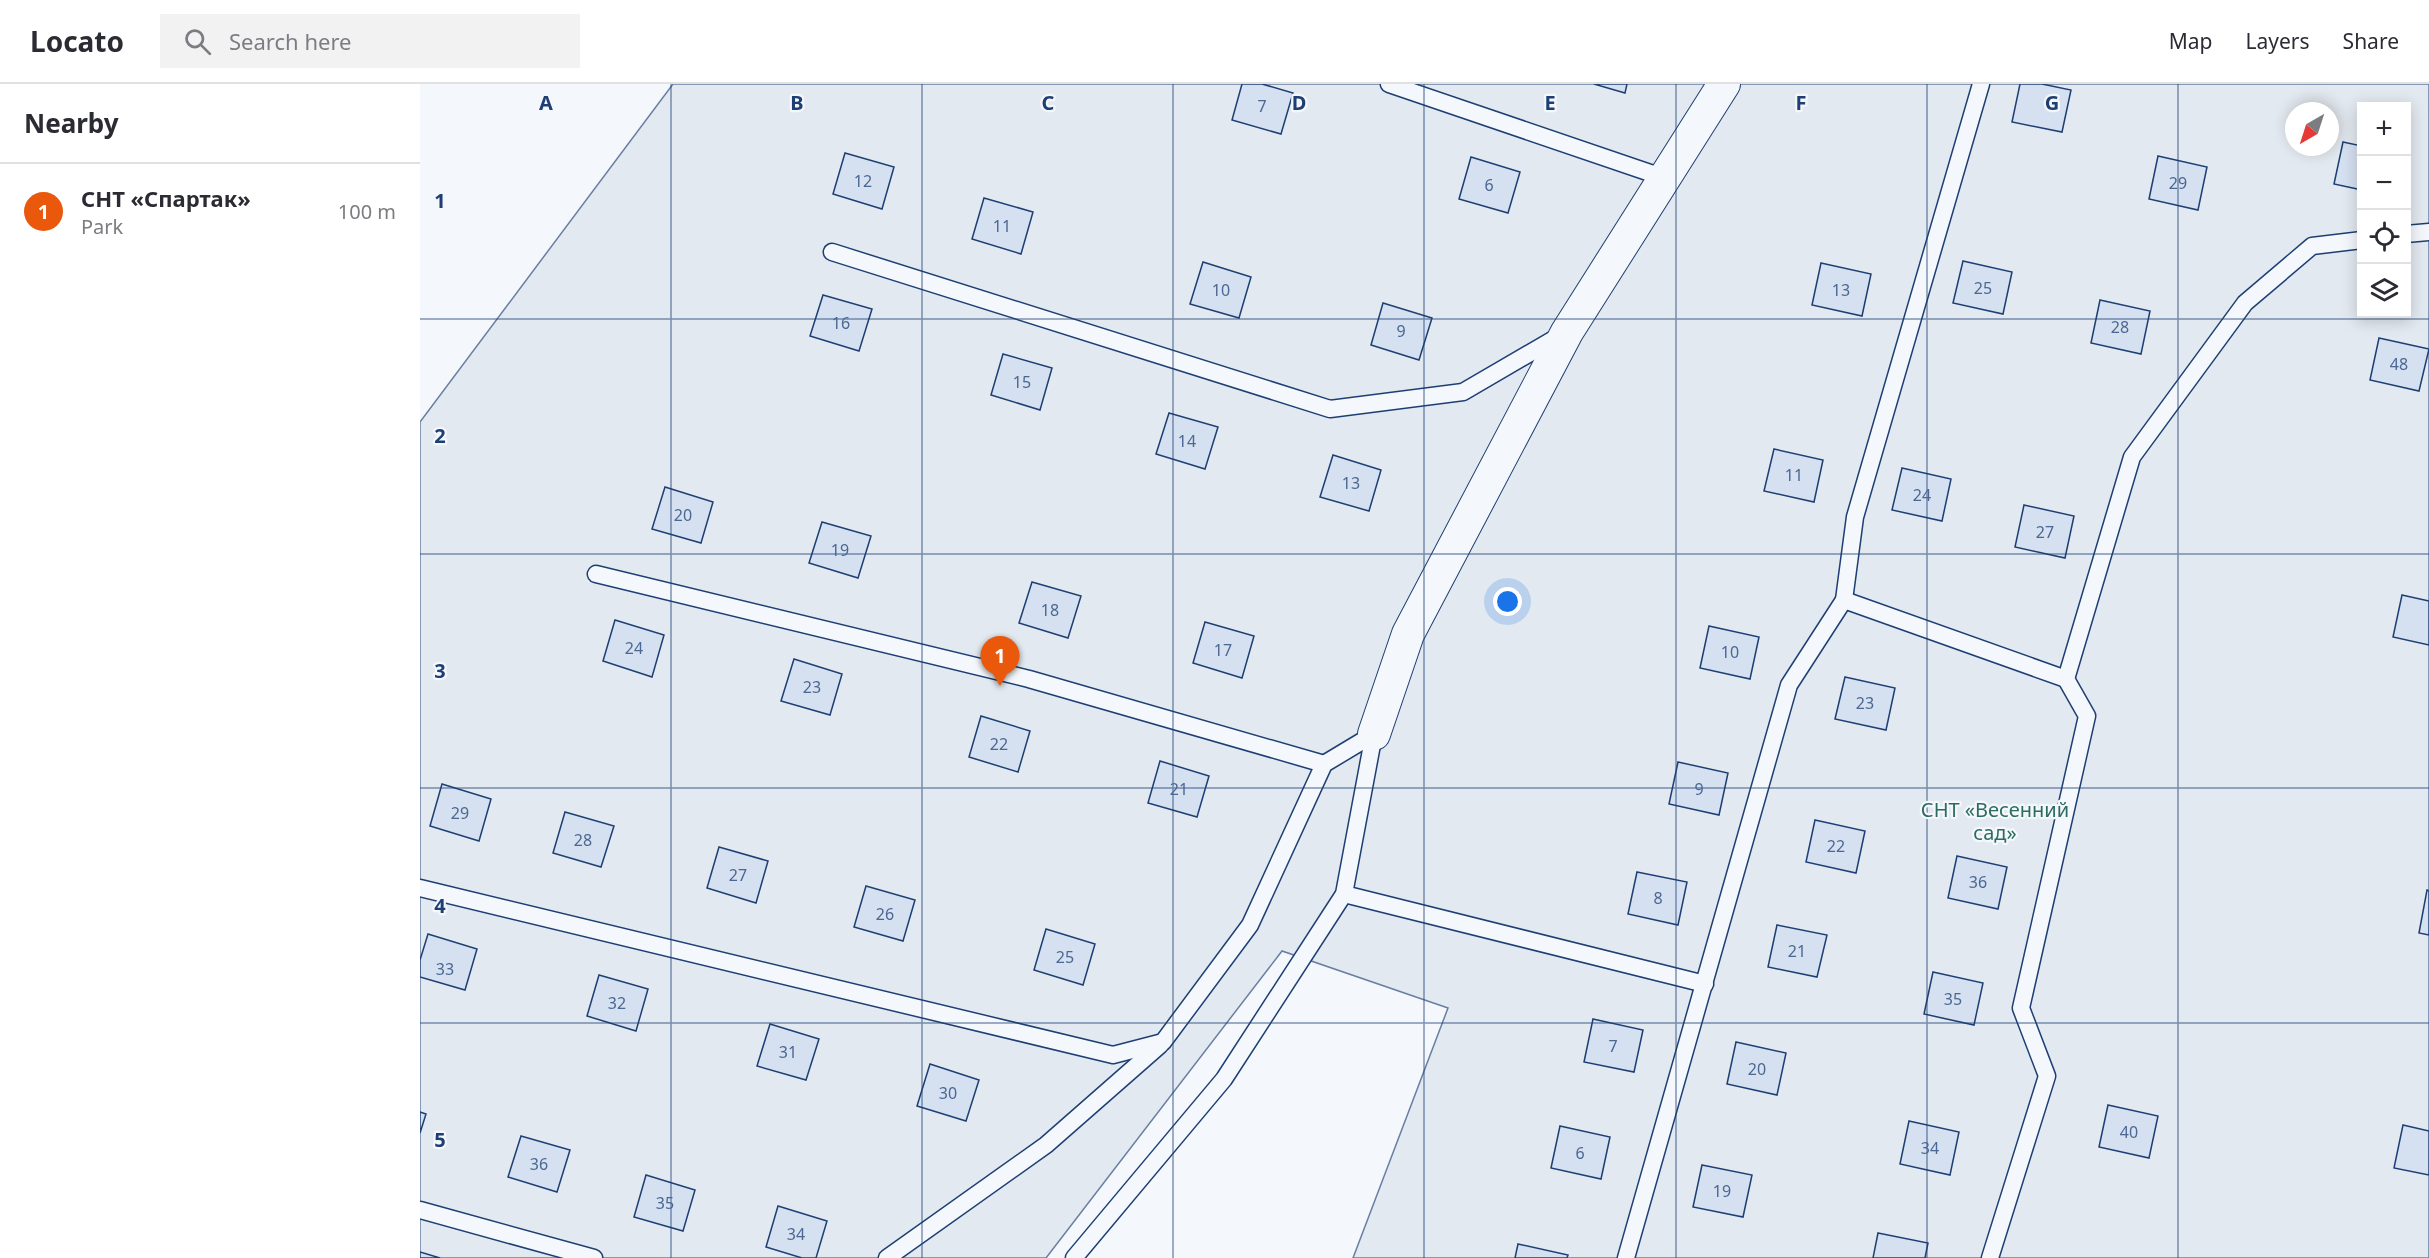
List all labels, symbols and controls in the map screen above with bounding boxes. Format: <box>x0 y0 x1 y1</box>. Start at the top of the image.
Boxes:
search box <box>160 14 580 68</box>
text: Locato <box>30 22 124 60</box>
icon: search <box>181 25 214 58</box>
text: Search here <box>229 26 351 56</box>
text: Map <box>2169 27 2213 55</box>
text: Layers <box>2246 27 2310 55</box>
text: Share <box>2343 27 2399 55</box>
text: A <box>539 89 553 116</box>
text: B <box>790 89 804 116</box>
text: C <box>1042 89 1055 116</box>
text: D <box>1292 89 1306 116</box>
text: E <box>1544 89 1556 116</box>
text: F <box>1796 89 1806 116</box>
text: G <box>2045 89 2059 116</box>
house number: 7 <box>1257 95 1267 117</box>
north arrow <box>2285 102 2339 156</box>
map controls <box>2357 102 2411 318</box>
button: + <box>2357 102 2411 156</box>
text: Nearby <box>24 105 119 141</box>
button: − <box>2357 156 2411 210</box>
house number: 12 <box>854 170 872 192</box>
house number: 29 <box>2169 172 2187 194</box>
house number: 6 <box>1484 174 1494 196</box>
text: СНТ «Спартак» <box>81 183 251 213</box>
text: 1 <box>434 187 446 214</box>
text: 1 <box>38 198 49 225</box>
text: 100 m <box>338 198 396 225</box>
button: locate <box>2357 210 2411 264</box>
text: Park <box>81 213 123 240</box>
house number: 11 <box>993 215 1011 237</box>
button: layers <box>2357 264 2411 318</box>
house number: 25 <box>1974 277 1992 299</box>
house number: 10 <box>1212 279 1230 301</box>
house number: 13 <box>1832 279 1850 301</box>
house number: 16 <box>832 312 850 334</box>
house number: 28 <box>2111 316 2129 338</box>
house number: 9 <box>1396 320 1406 342</box>
house number: 48 <box>2390 353 2408 375</box>
house number: 15 <box>1013 371 1031 393</box>
text: 2 <box>434 422 446 449</box>
house number: 14 <box>1178 430 1196 452</box>
house number: 11 <box>1785 464 1803 486</box>
house number: 13 <box>1342 472 1360 494</box>
house number: 24 <box>1913 484 1931 506</box>
house number: 20 <box>674 504 692 526</box>
house number: 27 <box>2036 521 2054 543</box>
house number: 19 <box>831 539 849 561</box>
your location <box>1493 587 1522 616</box>
house number: 18 <box>1041 599 1059 621</box>
pin: 1 <box>980 636 1020 686</box>
house number: 24 <box>625 637 643 659</box>
house number: 17 <box>1214 639 1232 661</box>
house number: 10 <box>1721 641 1739 663</box>
text: 3 <box>434 657 446 684</box>
house number: 23 <box>803 676 821 698</box>
house number: 23 <box>1856 692 1874 714</box>
house number: 22 <box>990 733 1008 755</box>
house number: 21 <box>1170 778 1188 800</box>
house number: 9 <box>1694 778 1704 800</box>
park label: СНТ «Весенний сад» <box>1921 796 2069 846</box>
house number: 29 <box>451 802 469 824</box>
house number: 28 <box>574 829 592 851</box>
house number: 22 <box>1827 835 1845 857</box>
house number: 27 <box>729 864 747 886</box>
house number: 36 <box>1969 871 1987 893</box>
house number: 8 <box>1653 887 1663 909</box>
text: 4 <box>434 892 446 919</box>
house number: 26 <box>876 903 894 925</box>
house number: 21 <box>1788 940 1806 962</box>
house number: 25 <box>1056 946 1074 968</box>
house number: 33 <box>436 958 454 980</box>
house number: 35 <box>1944 988 1962 1010</box>
house number: 32 <box>608 992 626 1014</box>
house number: 7 <box>1608 1035 1618 1057</box>
house number: 31 <box>779 1041 797 1063</box>
house number: 20 <box>1748 1058 1766 1080</box>
house number: 30 <box>939 1082 957 1104</box>
house number: 40 <box>2120 1121 2138 1143</box>
text: 5 <box>434 1126 446 1153</box>
house number: 34 <box>1921 1137 1939 1159</box>
house number: 6 <box>1575 1142 1585 1164</box>
house number: 36 <box>530 1153 548 1175</box>
house number: 19 <box>1713 1180 1731 1202</box>
house number: 35 <box>656 1192 674 1214</box>
house number: 34 <box>787 1223 805 1245</box>

